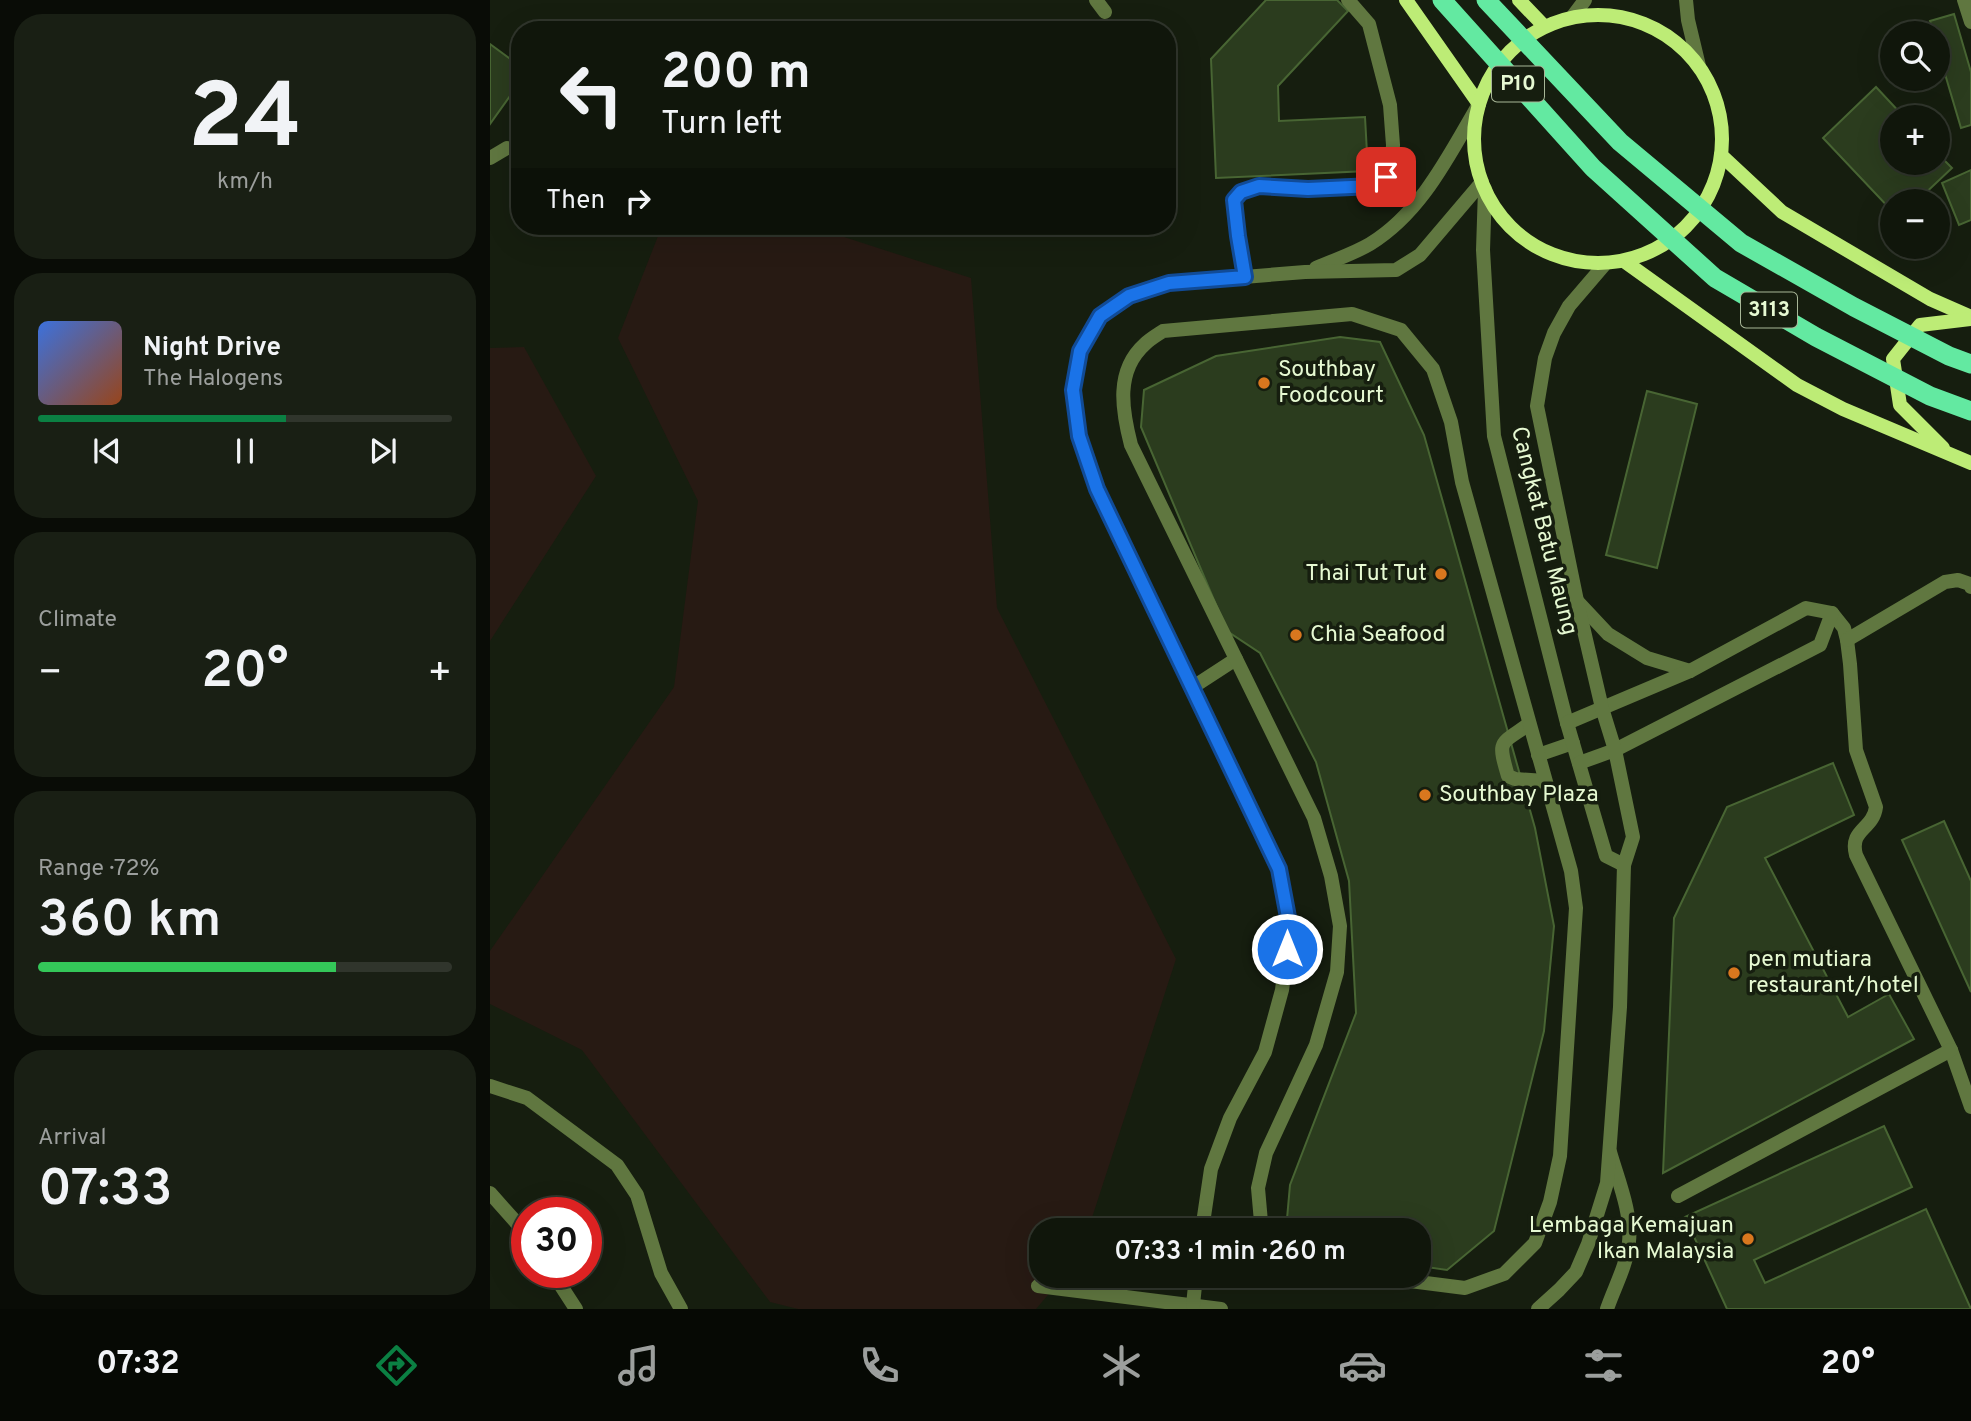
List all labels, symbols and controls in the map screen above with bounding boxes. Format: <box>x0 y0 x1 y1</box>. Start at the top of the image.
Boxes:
map controls <box>1880 21 1950 259</box>
button: search <box>1880 21 1950 91</box>
text: 200 m <box>661 44 811 106</box>
icon: left <box>546 49 637 140</box>
text: 24 <box>188 65 302 180</box>
road number: P10 <box>1492 66 1544 102</box>
text: Turn left <box>661 105 782 145</box>
button: + <box>1880 105 1950 175</box>
pin <box>1356 147 1416 207</box>
icon: arrive <box>1367 158 1405 196</box>
text: km/h <box>217 168 273 197</box>
icon: right <box>619 182 657 220</box>
text: Then <box>546 185 605 218</box>
button: − <box>1880 189 1950 259</box>
road number: 3113 <box>1741 292 1797 328</box>
text: Night Drive <box>143 332 281 365</box>
place label: Southbay Foodcourt <box>1278 356 1384 411</box>
text: The Halogens <box>143 365 283 394</box>
marker: Southbay Foodcourt <box>1256 375 1272 391</box>
street label: Cangkat Batu Maung <box>1503 424 1583 638</box>
icon: previous <box>88 432 126 470</box>
icon: pause <box>226 432 264 470</box>
icon: next <box>364 432 402 470</box>
place label: Thai Tut Tut <box>1305 560 1427 589</box>
marker: Thai Tut Tut <box>1433 566 1449 582</box>
text: Climate <box>38 606 117 635</box>
place label: Chia Seafood <box>1310 621 1445 650</box>
marker: Chia Seafood <box>1288 627 1304 643</box>
text: 20° <box>201 640 289 706</box>
text: − <box>38 650 63 699</box>
text: + <box>427 650 452 699</box>
place label: Southbay Plaza <box>1439 781 1599 810</box>
marker: Southbay Plaza <box>1417 787 1433 803</box>
text: Range · 72% <box>38 855 160 884</box>
text: 360 km <box>38 889 221 955</box>
position arrow <box>1250 912 1324 986</box>
place label: pen mutiara restaurant/hotel <box>1748 946 1919 1001</box>
marker: pen mutiara restaurant/hotel <box>1726 965 1742 981</box>
text: Arrival <box>38 1124 107 1153</box>
text: 07:33 <box>38 1158 173 1224</box>
speed limit sign: 30 <box>511 1197 602 1288</box>
place label: Lembaga Kemajuan Ikan Malaysia <box>1529 1212 1734 1267</box>
marker: Lembaga Kemajuan Ikan Malaysia <box>1740 1231 1756 1247</box>
text: 07:33 · 1 min · 260 m <box>1114 1236 1346 1269</box>
icon: directions <box>372 1341 421 1390</box>
icon: music <box>614 1341 663 1390</box>
icon: phone <box>855 1341 904 1390</box>
icon: climate <box>1097 1341 1146 1390</box>
icon: car <box>1338 1341 1387 1390</box>
icon: filters <box>1579 1341 1628 1390</box>
text: 07:32 <box>96 1345 180 1385</box>
text: 20° <box>1821 1345 1875 1385</box>

